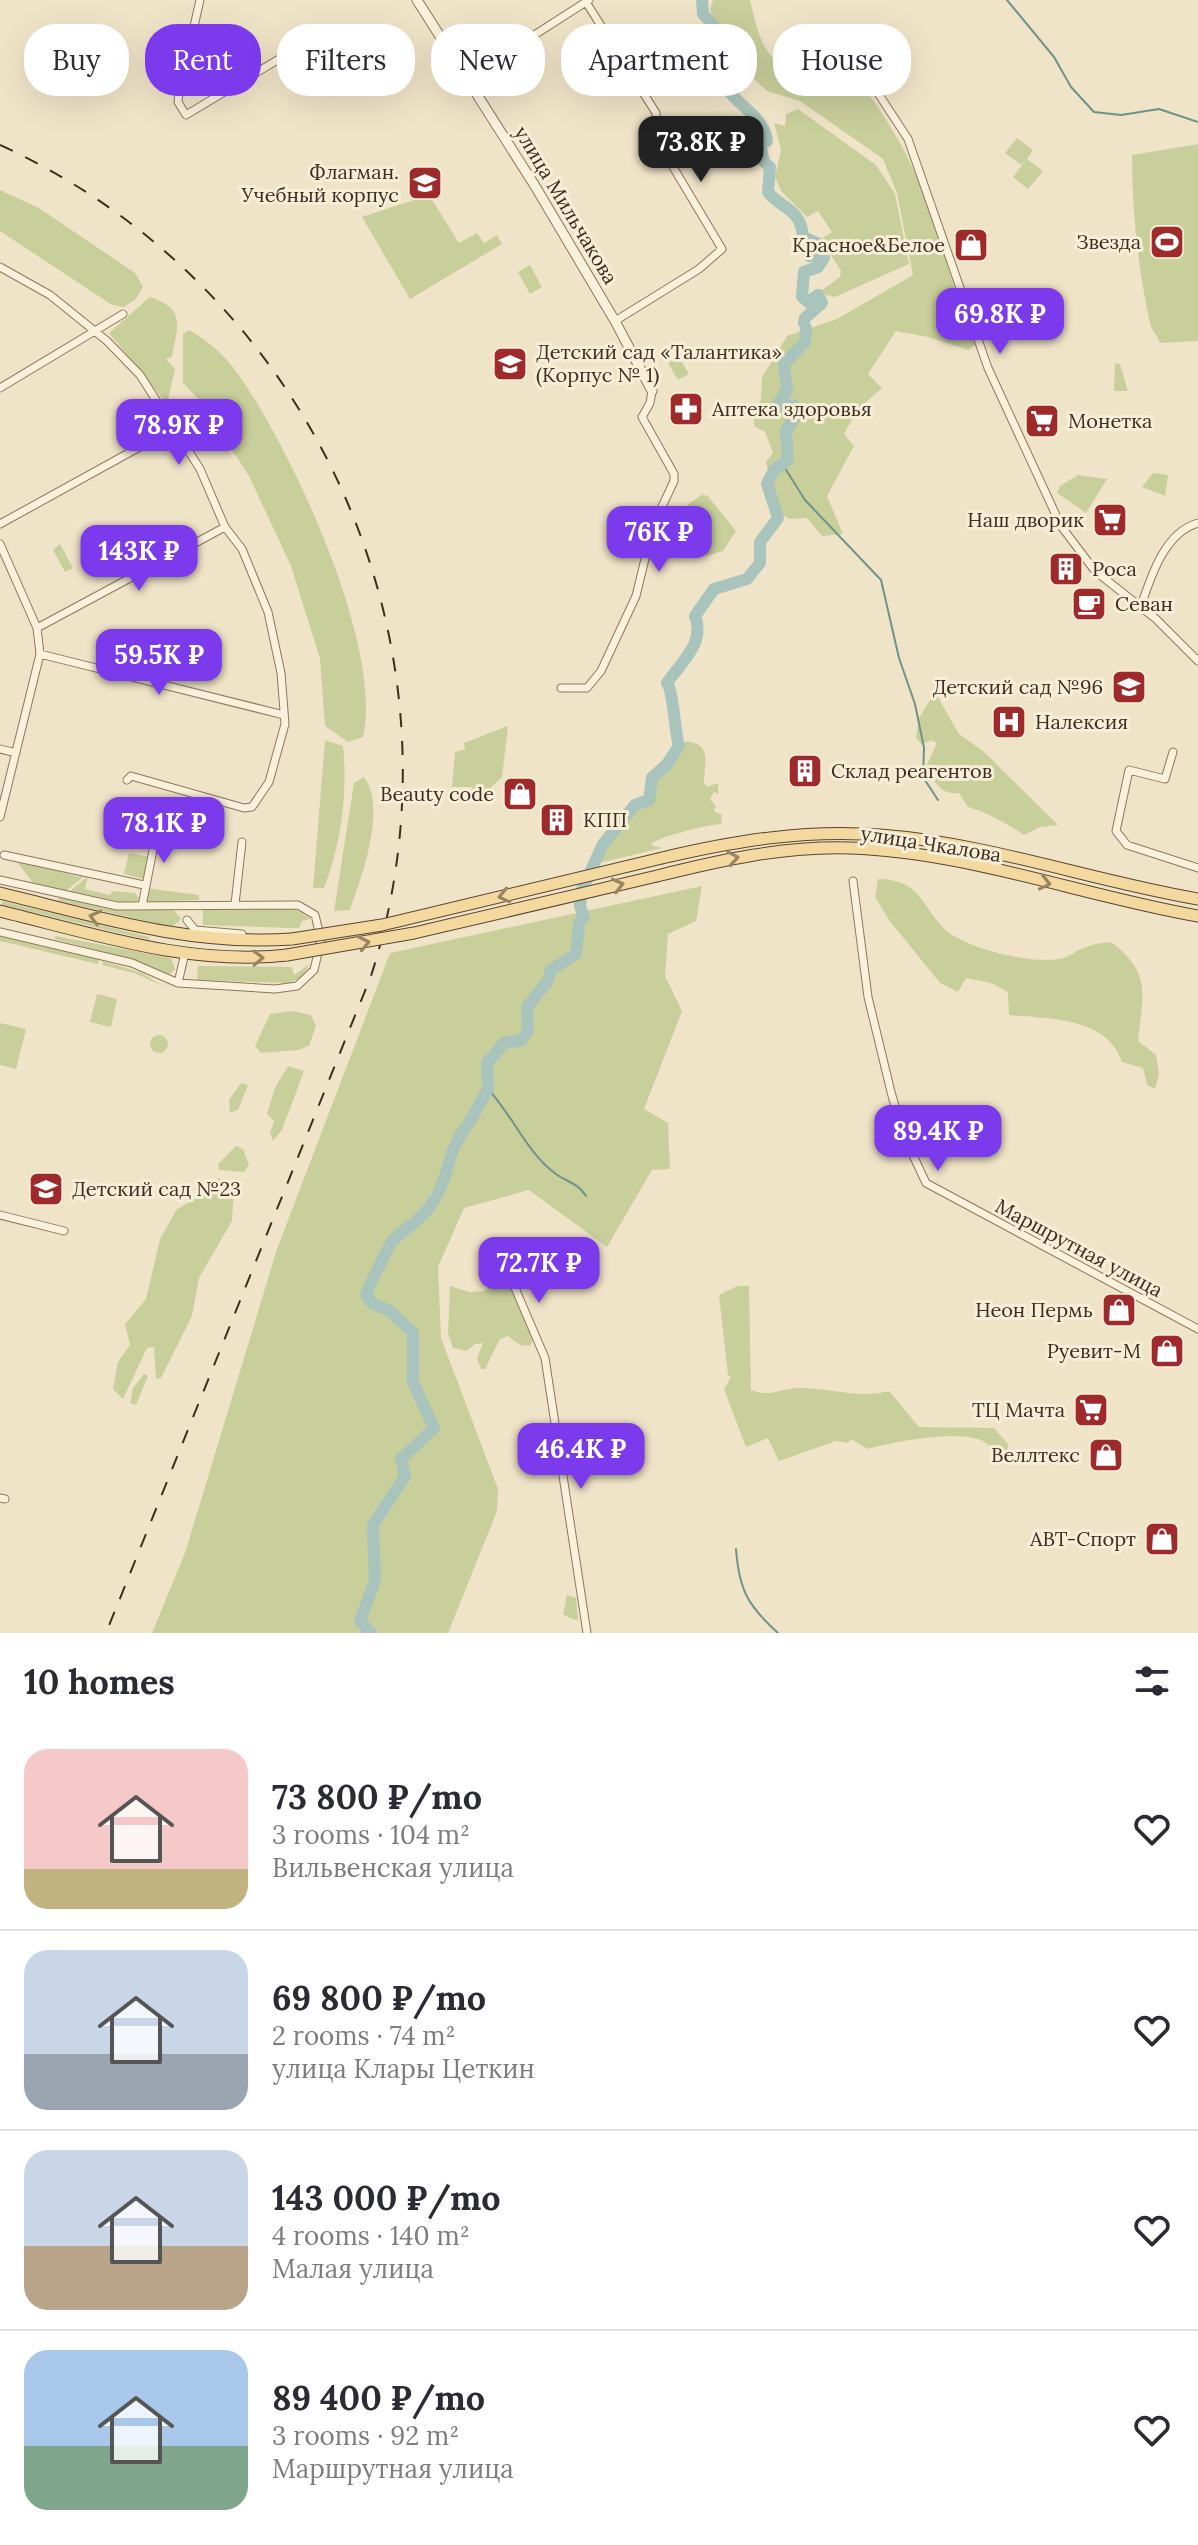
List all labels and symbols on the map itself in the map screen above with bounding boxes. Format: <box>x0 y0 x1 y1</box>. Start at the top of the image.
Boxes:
pin: 73.8K ₽ <box>627 116 775 184</box>
street label: улица Мильчакова <box>509 121 624 288</box>
place label: Флагман. Учебный корпус <box>240 159 399 207</box>
school or university icon: Флагман. Учебный корпус <box>406 164 444 202</box>
sports icon: Звезда <box>1148 223 1186 261</box>
shop icon: Красное&Белое <box>952 226 990 264</box>
place label: Звезда <box>1076 229 1141 254</box>
place label: Красное&Белое <box>792 232 945 257</box>
pin: 69.8K ₽ <box>926 288 1074 356</box>
place label: Детский сад «Талантика» (Корпус № 1) <box>536 339 782 388</box>
school or university icon: Детский сад «Талантика» (Корпус № 1) <box>491 345 529 383</box>
pharmacy icon: Аптека здоровья <box>667 390 705 428</box>
place label: Аптека здоровья <box>711 396 872 421</box>
pin: 78.9K ₽ <box>105 399 253 467</box>
supermarket icon: Монетка <box>1023 402 1061 440</box>
place label: Монетка <box>1068 408 1152 433</box>
supermarket icon: Наш дворик <box>1091 501 1129 539</box>
pin: 76K ₽ <box>603 506 715 574</box>
place label: Наш дворик <box>967 507 1084 532</box>
pin: 143K ₽ <box>74 525 204 593</box>
building icon: Роса <box>1047 550 1085 588</box>
place label: Роса <box>1092 556 1137 581</box>
cafe icon: Севан <box>1070 585 1108 623</box>
place label: Севан <box>1115 591 1173 616</box>
pin: 59.5K ₽ <box>85 629 233 697</box>
school or university icon: Детский сад №96 <box>1110 668 1148 706</box>
place label: Детский сад №96 <box>932 674 1103 699</box>
hospital icon: Налексия <box>990 703 1028 741</box>
place label: Налексия <box>1035 709 1128 734</box>
building icon: Склад реагентов <box>786 752 824 790</box>
place label: Склад реагентов <box>831 758 992 783</box>
shop icon: Beauty code <box>501 775 539 813</box>
place label: Beauty code <box>380 781 494 806</box>
pin: 78.1K ₽ <box>90 797 238 865</box>
building icon: КПП <box>538 801 576 839</box>
place label: КПП <box>583 807 627 832</box>
street label: улица Чкалова <box>859 820 1003 867</box>
one-way arrow <box>726 851 740 868</box>
one-way arrow <box>1038 874 1052 891</box>
one-way arrow <box>610 877 624 894</box>
one-way arrow <box>498 886 512 903</box>
one-way arrow <box>89 909 102 926</box>
one-way arrow <box>357 936 371 953</box>
one-way arrow <box>252 949 265 966</box>
pin: 89.4K ₽ <box>864 1105 1012 1173</box>
school or university icon: Детский сад №23 <box>27 1170 65 1208</box>
place label: Детский сад №23 <box>72 1176 241 1201</box>
street label: Маршрутная улица <box>991 1193 1167 1302</box>
pin: 72.7K ₽ <box>465 1237 613 1305</box>
shop icon: Неон Пермь <box>1100 1291 1138 1329</box>
place label: Неон Пермь <box>975 1297 1093 1322</box>
shop icon: Руевит-М <box>1148 1332 1186 1370</box>
place label: Руевит-М <box>1047 1338 1141 1363</box>
supermarket icon: ТЦ Мачта <box>1072 1391 1110 1429</box>
place label: ТЦ Мачта <box>972 1397 1065 1422</box>
pin: 46.4K ₽ <box>507 1423 655 1491</box>
shop icon: Веллтекс <box>1087 1436 1125 1474</box>
place label: Веллтекс <box>991 1442 1080 1467</box>
shop icon: АВТ-Спорт <box>1143 1520 1181 1558</box>
place label: АВТ-Спорт <box>1029 1526 1136 1551</box>

